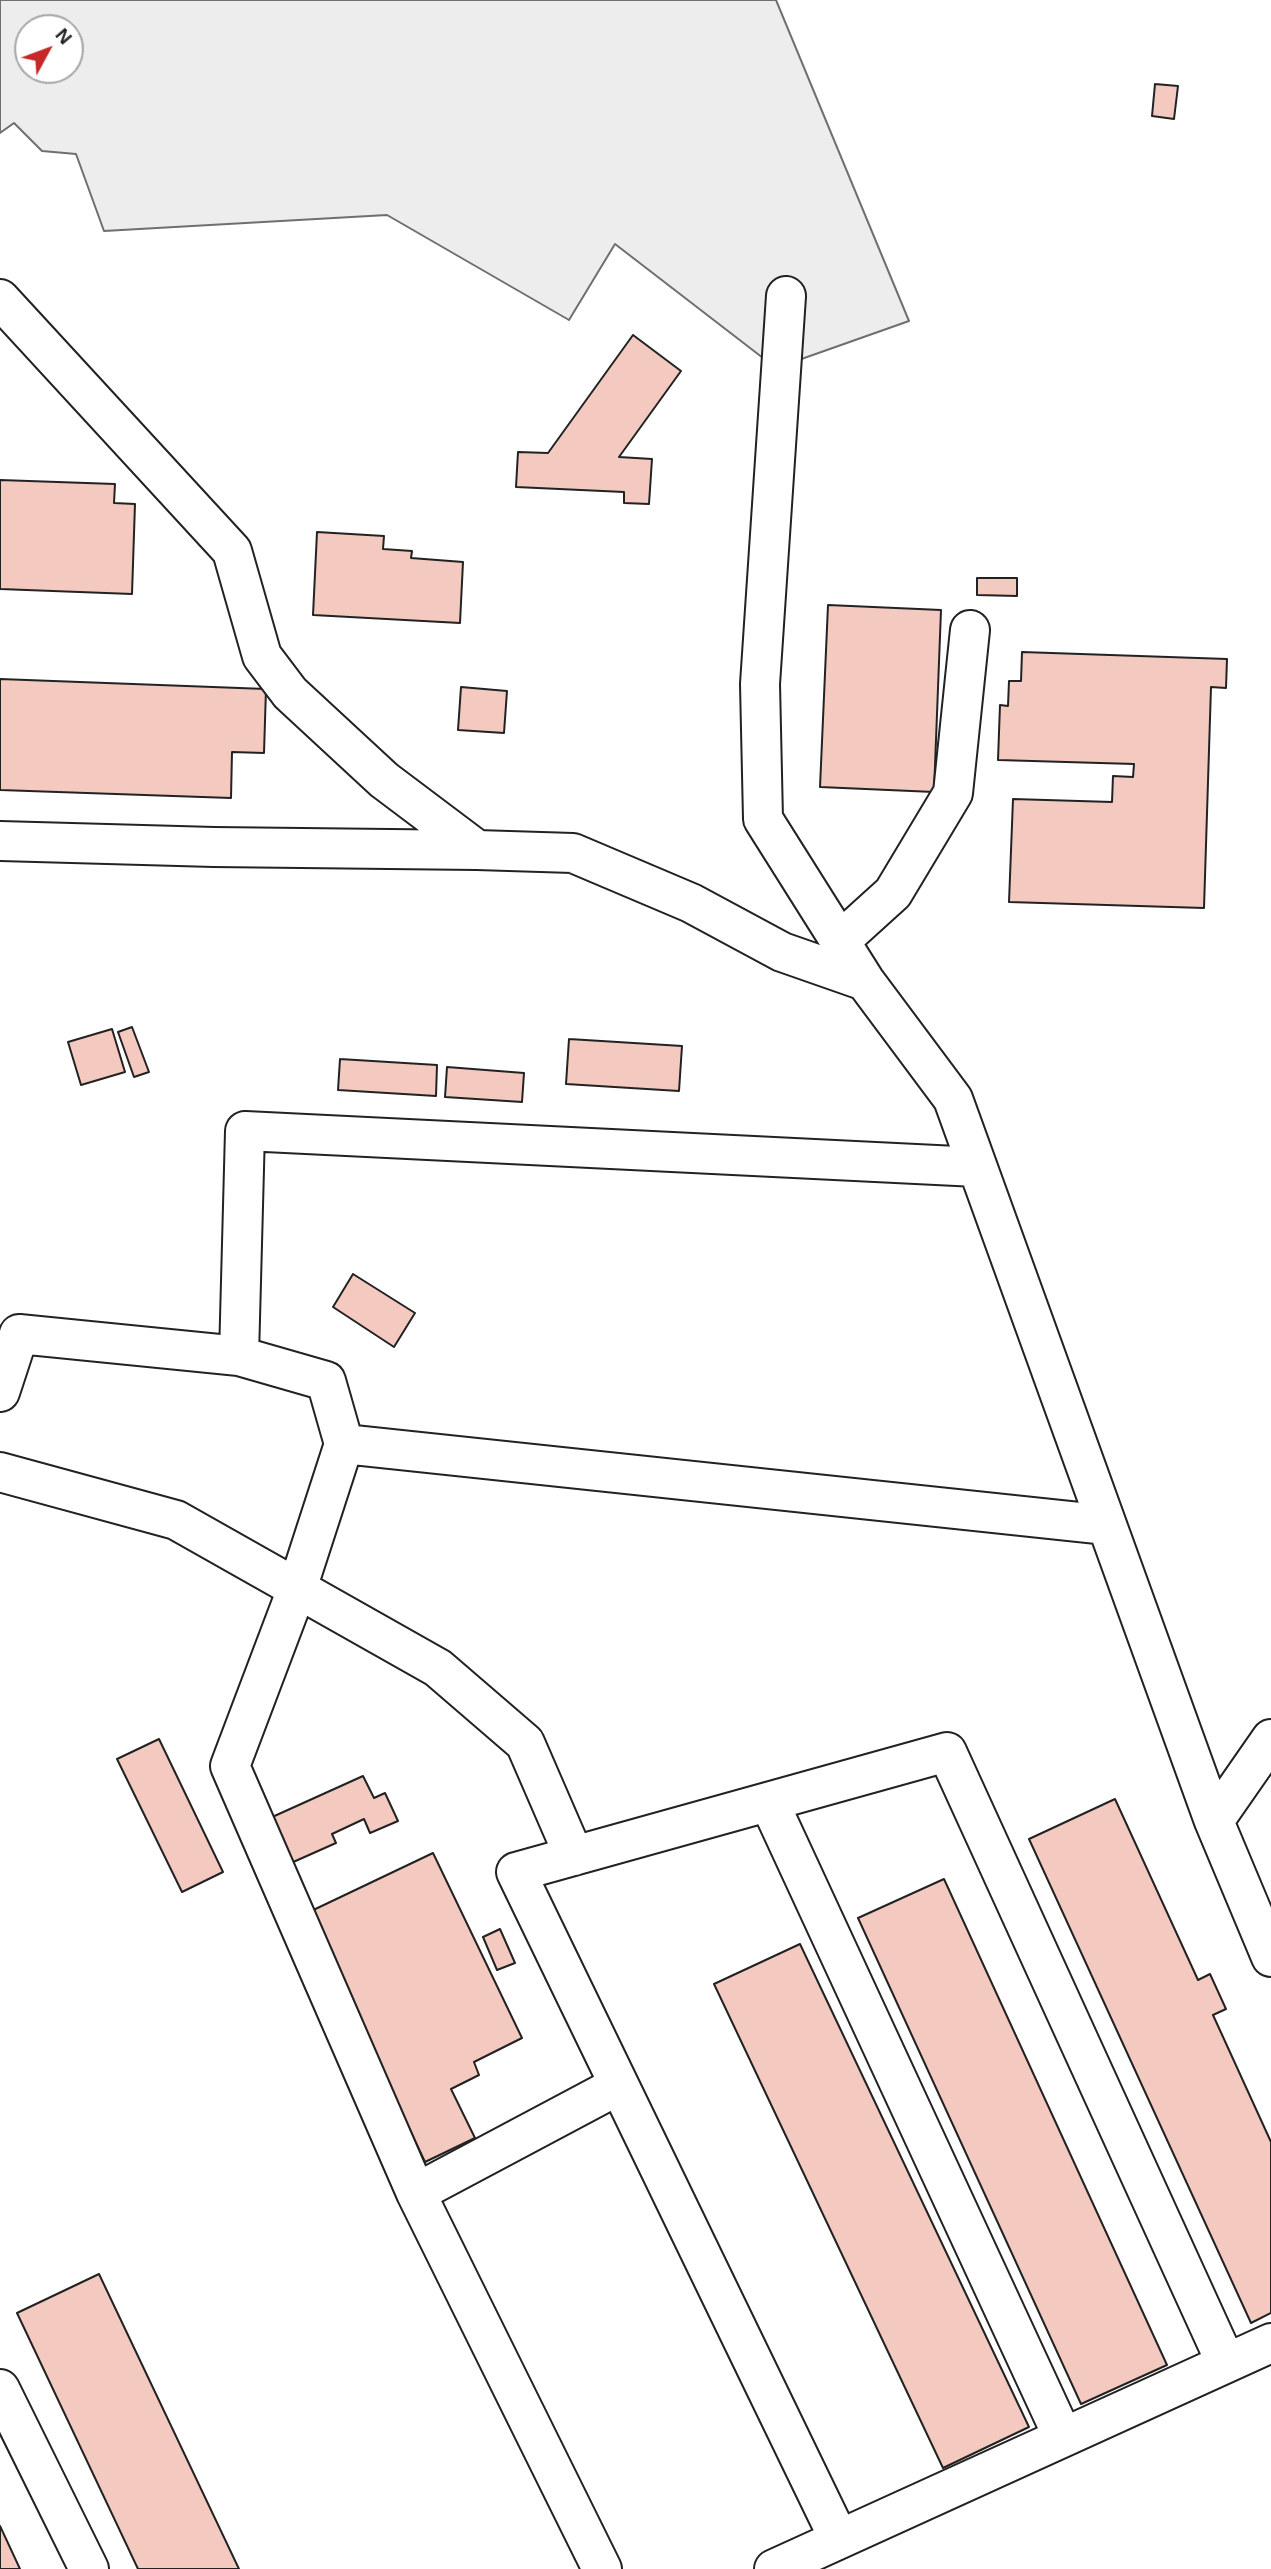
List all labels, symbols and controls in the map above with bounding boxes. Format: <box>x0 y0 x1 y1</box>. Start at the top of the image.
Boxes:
north arrow <box>14 14 84 84</box>
text: N <box>51 24 76 48</box>

